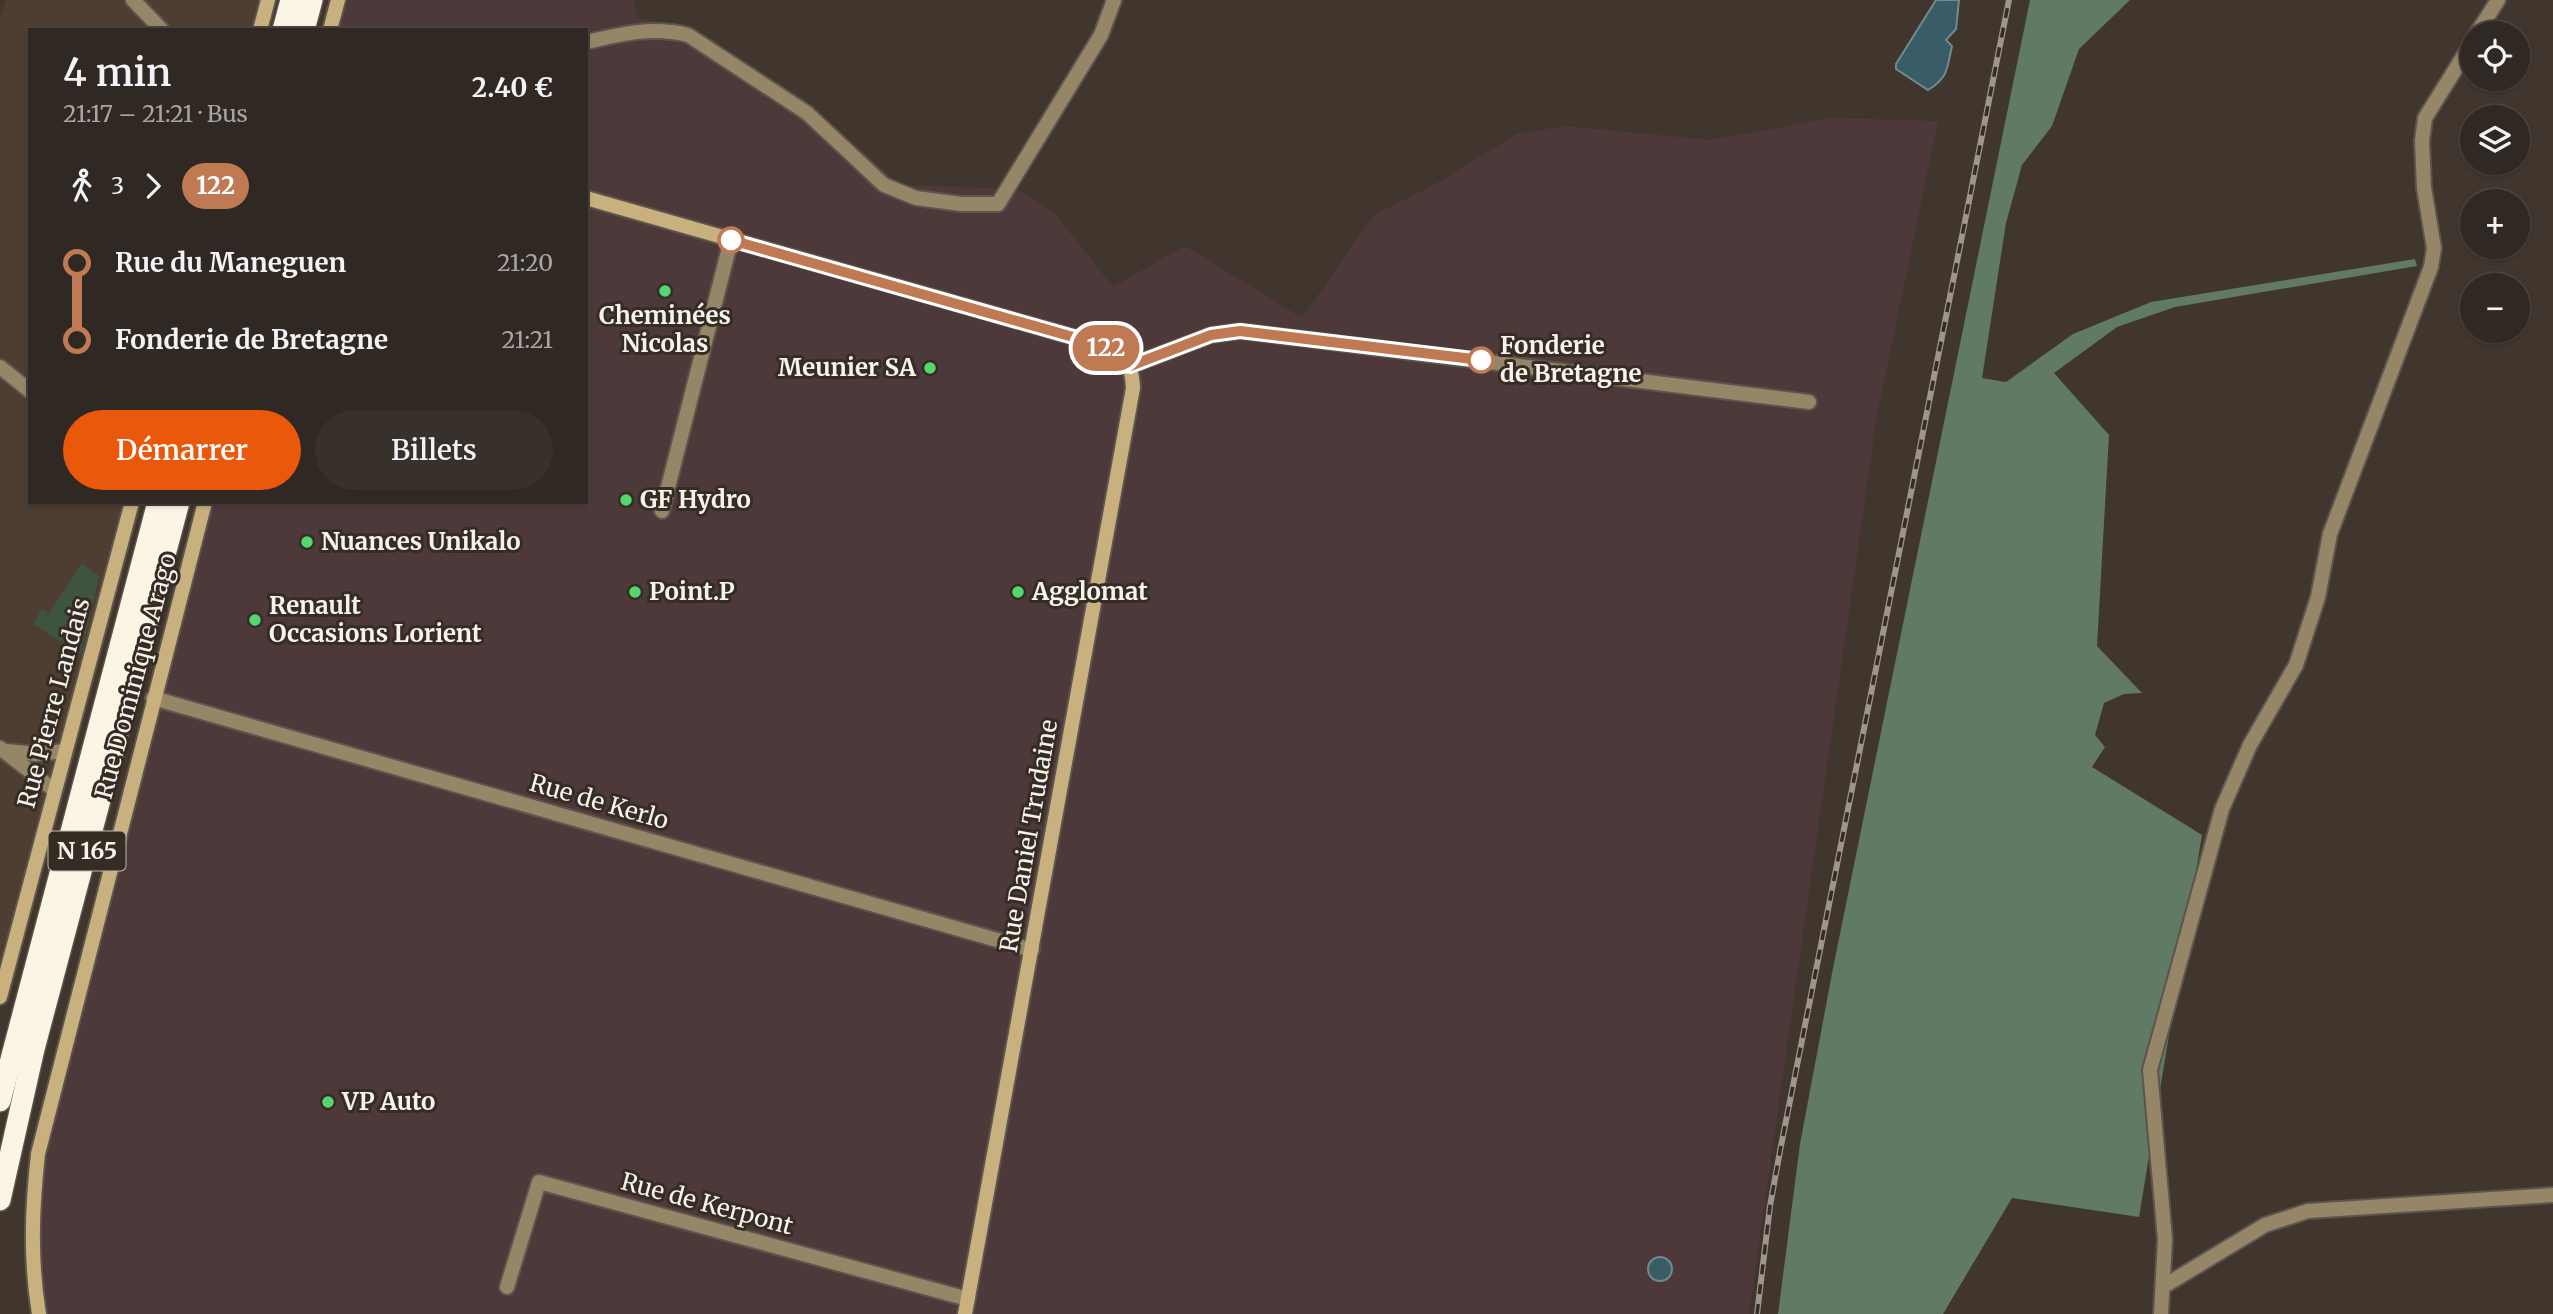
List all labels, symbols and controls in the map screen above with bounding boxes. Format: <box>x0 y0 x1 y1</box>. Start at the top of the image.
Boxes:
map controls <box>2460 21 2530 343</box>
button: locate <box>2460 21 2530 91</box>
text: 4 min <box>63 49 172 96</box>
text: 2.40 € <box>472 71 553 104</box>
text: 21:17 – 21:21 · Bus <box>63 99 248 128</box>
button: layers <box>2460 105 2530 175</box>
icon: walk <box>63 167 101 205</box>
icon: forward <box>134 167 172 205</box>
text: 122 <box>196 170 235 201</box>
text: 3 <box>111 171 124 200</box>
button: + <box>2460 189 2530 259</box>
unlabelled marker <box>718 227 744 253</box>
text: Rue du Maneguen <box>115 246 346 279</box>
text: 21:20 <box>497 248 553 277</box>
button: − <box>2460 273 2530 343</box>
marker: Cheminées Nicolas <box>657 283 673 299</box>
place label: Cheminées Nicolas <box>599 300 731 359</box>
text: Fonderie de Bretagne <box>115 323 388 356</box>
text: 21:21 <box>502 325 553 354</box>
line badge: 122 <box>1066 325 1146 371</box>
place label: Fonderie de Bretagne <box>1500 330 1642 389</box>
text: 122 <box>1087 332 1125 363</box>
marker: Fonderie de Bretagne <box>1468 347 1494 373</box>
place label: Meunier SA <box>778 352 917 383</box>
marker: Meunier SA <box>922 360 938 376</box>
button: Démarrer <box>63 410 301 490</box>
button: Billets <box>315 410 553 490</box>
place label: GF Hydro <box>640 484 751 515</box>
marker: GF Hydro <box>618 492 634 508</box>
place label: Nuances Unikalo <box>321 526 521 557</box>
marker: Nuances Unikalo <box>299 534 315 550</box>
street label: Rue Dominique Arago <box>88 550 183 802</box>
place label: Point.P <box>649 576 735 607</box>
place label: Agglomat <box>1031 576 1148 607</box>
marker: Point.P <box>627 584 643 600</box>
marker: Agglomat <box>1010 584 1026 600</box>
place label: Renault Occasions Lorient <box>269 590 482 649</box>
street label: Rue Pierre Landais <box>11 595 96 811</box>
marker: Renault Occasions Lorient <box>247 612 263 628</box>
street label: Rue Daniel Trudaine <box>993 717 1064 955</box>
street label: Rue de Kerlo <box>526 767 672 836</box>
road number: N 165 <box>48 832 126 870</box>
place label: VP Auto <box>341 1086 435 1117</box>
marker: VP Auto <box>320 1094 336 1110</box>
street label: Rue de Kerpont <box>618 1166 797 1242</box>

